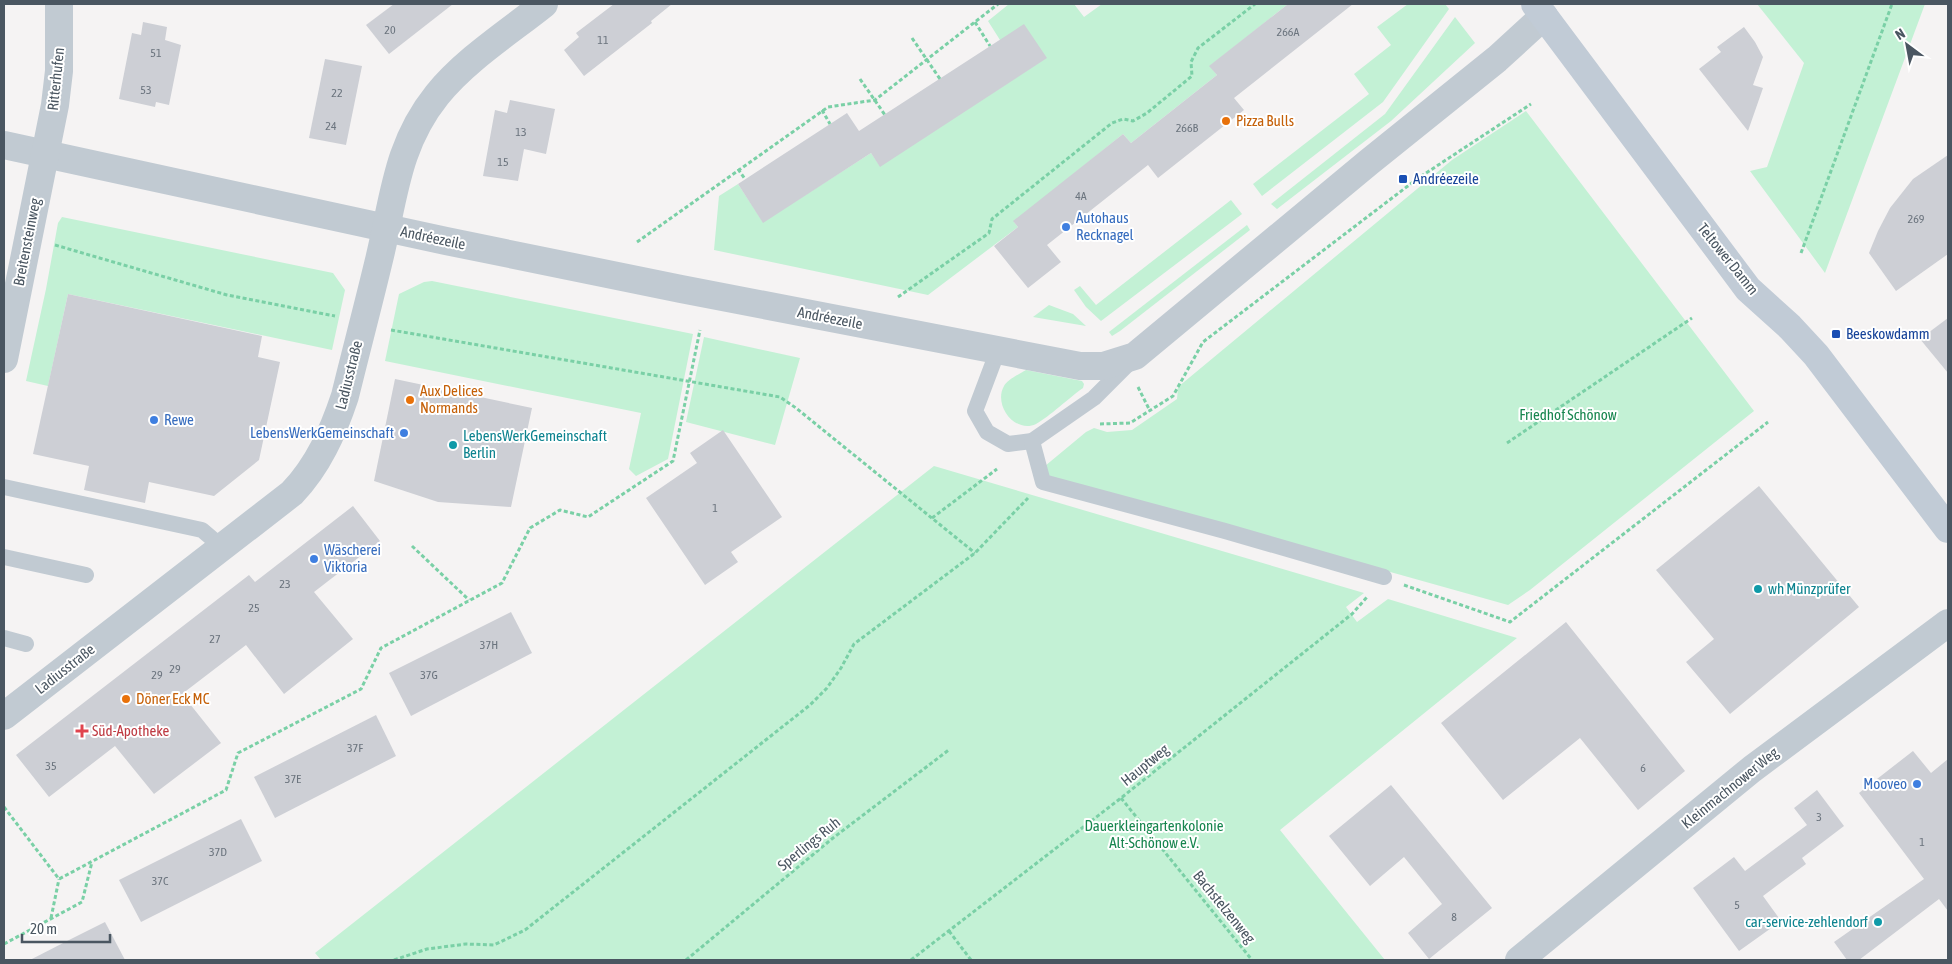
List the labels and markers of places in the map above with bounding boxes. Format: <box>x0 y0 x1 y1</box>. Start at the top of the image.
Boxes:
place label: Pizza Bulls <box>1236 112 1294 129</box>
marker: Pizza Bulls <box>1220 115 1232 127</box>
place label: Andréezeile <box>1413 170 1479 187</box>
marker: Andréezeile <box>1397 173 1409 185</box>
place label: Autohaus Recknagel <box>1076 209 1134 243</box>
marker: Autohaus Recknagel <box>1060 221 1072 233</box>
place label: Beeskowdamm <box>1846 325 1930 342</box>
marker: Beeskowdamm <box>1830 328 1842 340</box>
place label: Aux Delices Normands <box>420 382 483 416</box>
marker: Aux Delices Normands <box>404 394 416 406</box>
place label: Rewe <box>164 411 194 428</box>
marker: Rewe <box>148 414 160 426</box>
place label: LebensWerkGemeinschaft <box>250 424 394 441</box>
marker: LebensWerkGemeinschaft <box>398 427 410 439</box>
place label: LebensWerkGemeinschaft Berlin <box>463 427 607 461</box>
marker: LebensWerkGemeinschaft Berlin <box>447 439 459 451</box>
place label: Wäscherei Viktoria <box>324 541 381 575</box>
marker: Wäscherei Viktoria <box>308 553 320 565</box>
place label: wh Münzprüfer <box>1768 580 1851 597</box>
marker: wh Münzprüfer <box>1752 583 1764 595</box>
place label: Döner Eck MC <box>136 690 210 707</box>
marker: Döner Eck MC <box>120 693 132 705</box>
place label: Süd-Apotheke <box>92 722 170 739</box>
marker: Süd-Apotheke <box>76 725 88 737</box>
place label: Mooveo <box>1863 775 1907 792</box>
marker: Mooveo <box>1911 778 1923 790</box>
place label: car-service-zehlendorf <box>1745 913 1868 930</box>
marker: car-service-zehlendorf <box>1872 916 1884 928</box>

